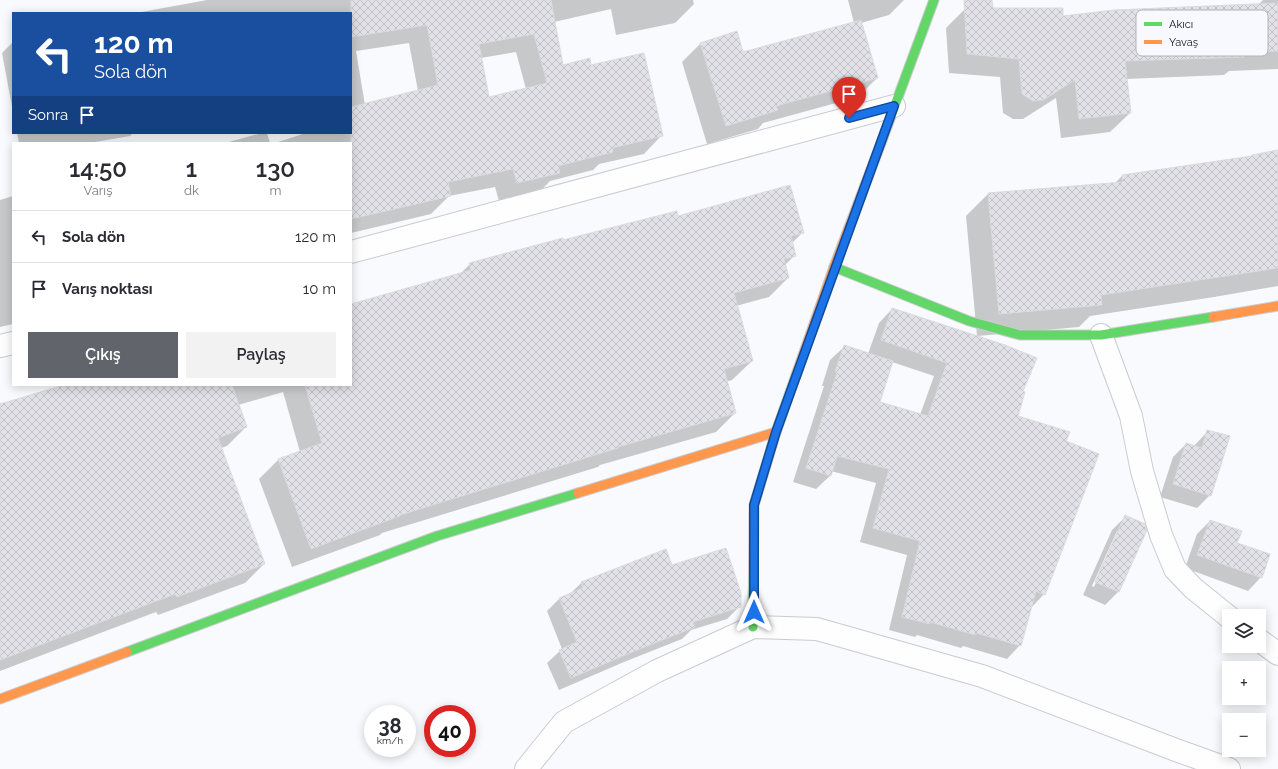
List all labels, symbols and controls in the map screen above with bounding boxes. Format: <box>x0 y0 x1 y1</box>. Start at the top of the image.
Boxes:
legend <box>1136 10 1268 56</box>
text: Akıcı <box>1169 18 1193 31</box>
text: 120 m <box>94 27 174 60</box>
icon: left <box>28 28 80 80</box>
text: Yavaş <box>1169 36 1198 49</box>
text: Sola dön <box>94 61 167 82</box>
pin <box>832 77 866 118</box>
icon: arrive <box>838 83 860 105</box>
icon: arrive <box>76 104 98 126</box>
text: Sonra <box>28 106 68 124</box>
text: 14:50 <box>69 154 127 183</box>
text: 1 <box>186 154 197 183</box>
text: 130 <box>256 154 295 183</box>
text: Varış <box>84 183 112 198</box>
text: dk <box>184 183 199 198</box>
text: m <box>269 183 281 198</box>
icon: left <box>28 226 50 248</box>
text: Sola dön <box>62 228 125 246</box>
text: 120 m <box>295 228 336 246</box>
icon: arrive <box>28 278 50 300</box>
text: Varış noktası <box>62 280 153 298</box>
text: 10 m <box>303 280 336 298</box>
button: Çıkış <box>28 332 178 378</box>
button: Paylaş <box>186 332 336 378</box>
position arrow <box>733 591 775 633</box>
map controls <box>1222 609 1266 757</box>
button: layers <box>1222 609 1266 653</box>
button: + <box>1222 661 1266 705</box>
speed limit sign: 40 <box>424 705 476 757</box>
button: − <box>1222 713 1266 757</box>
text: 38 <box>378 714 402 738</box>
text: km/h <box>377 735 403 746</box>

